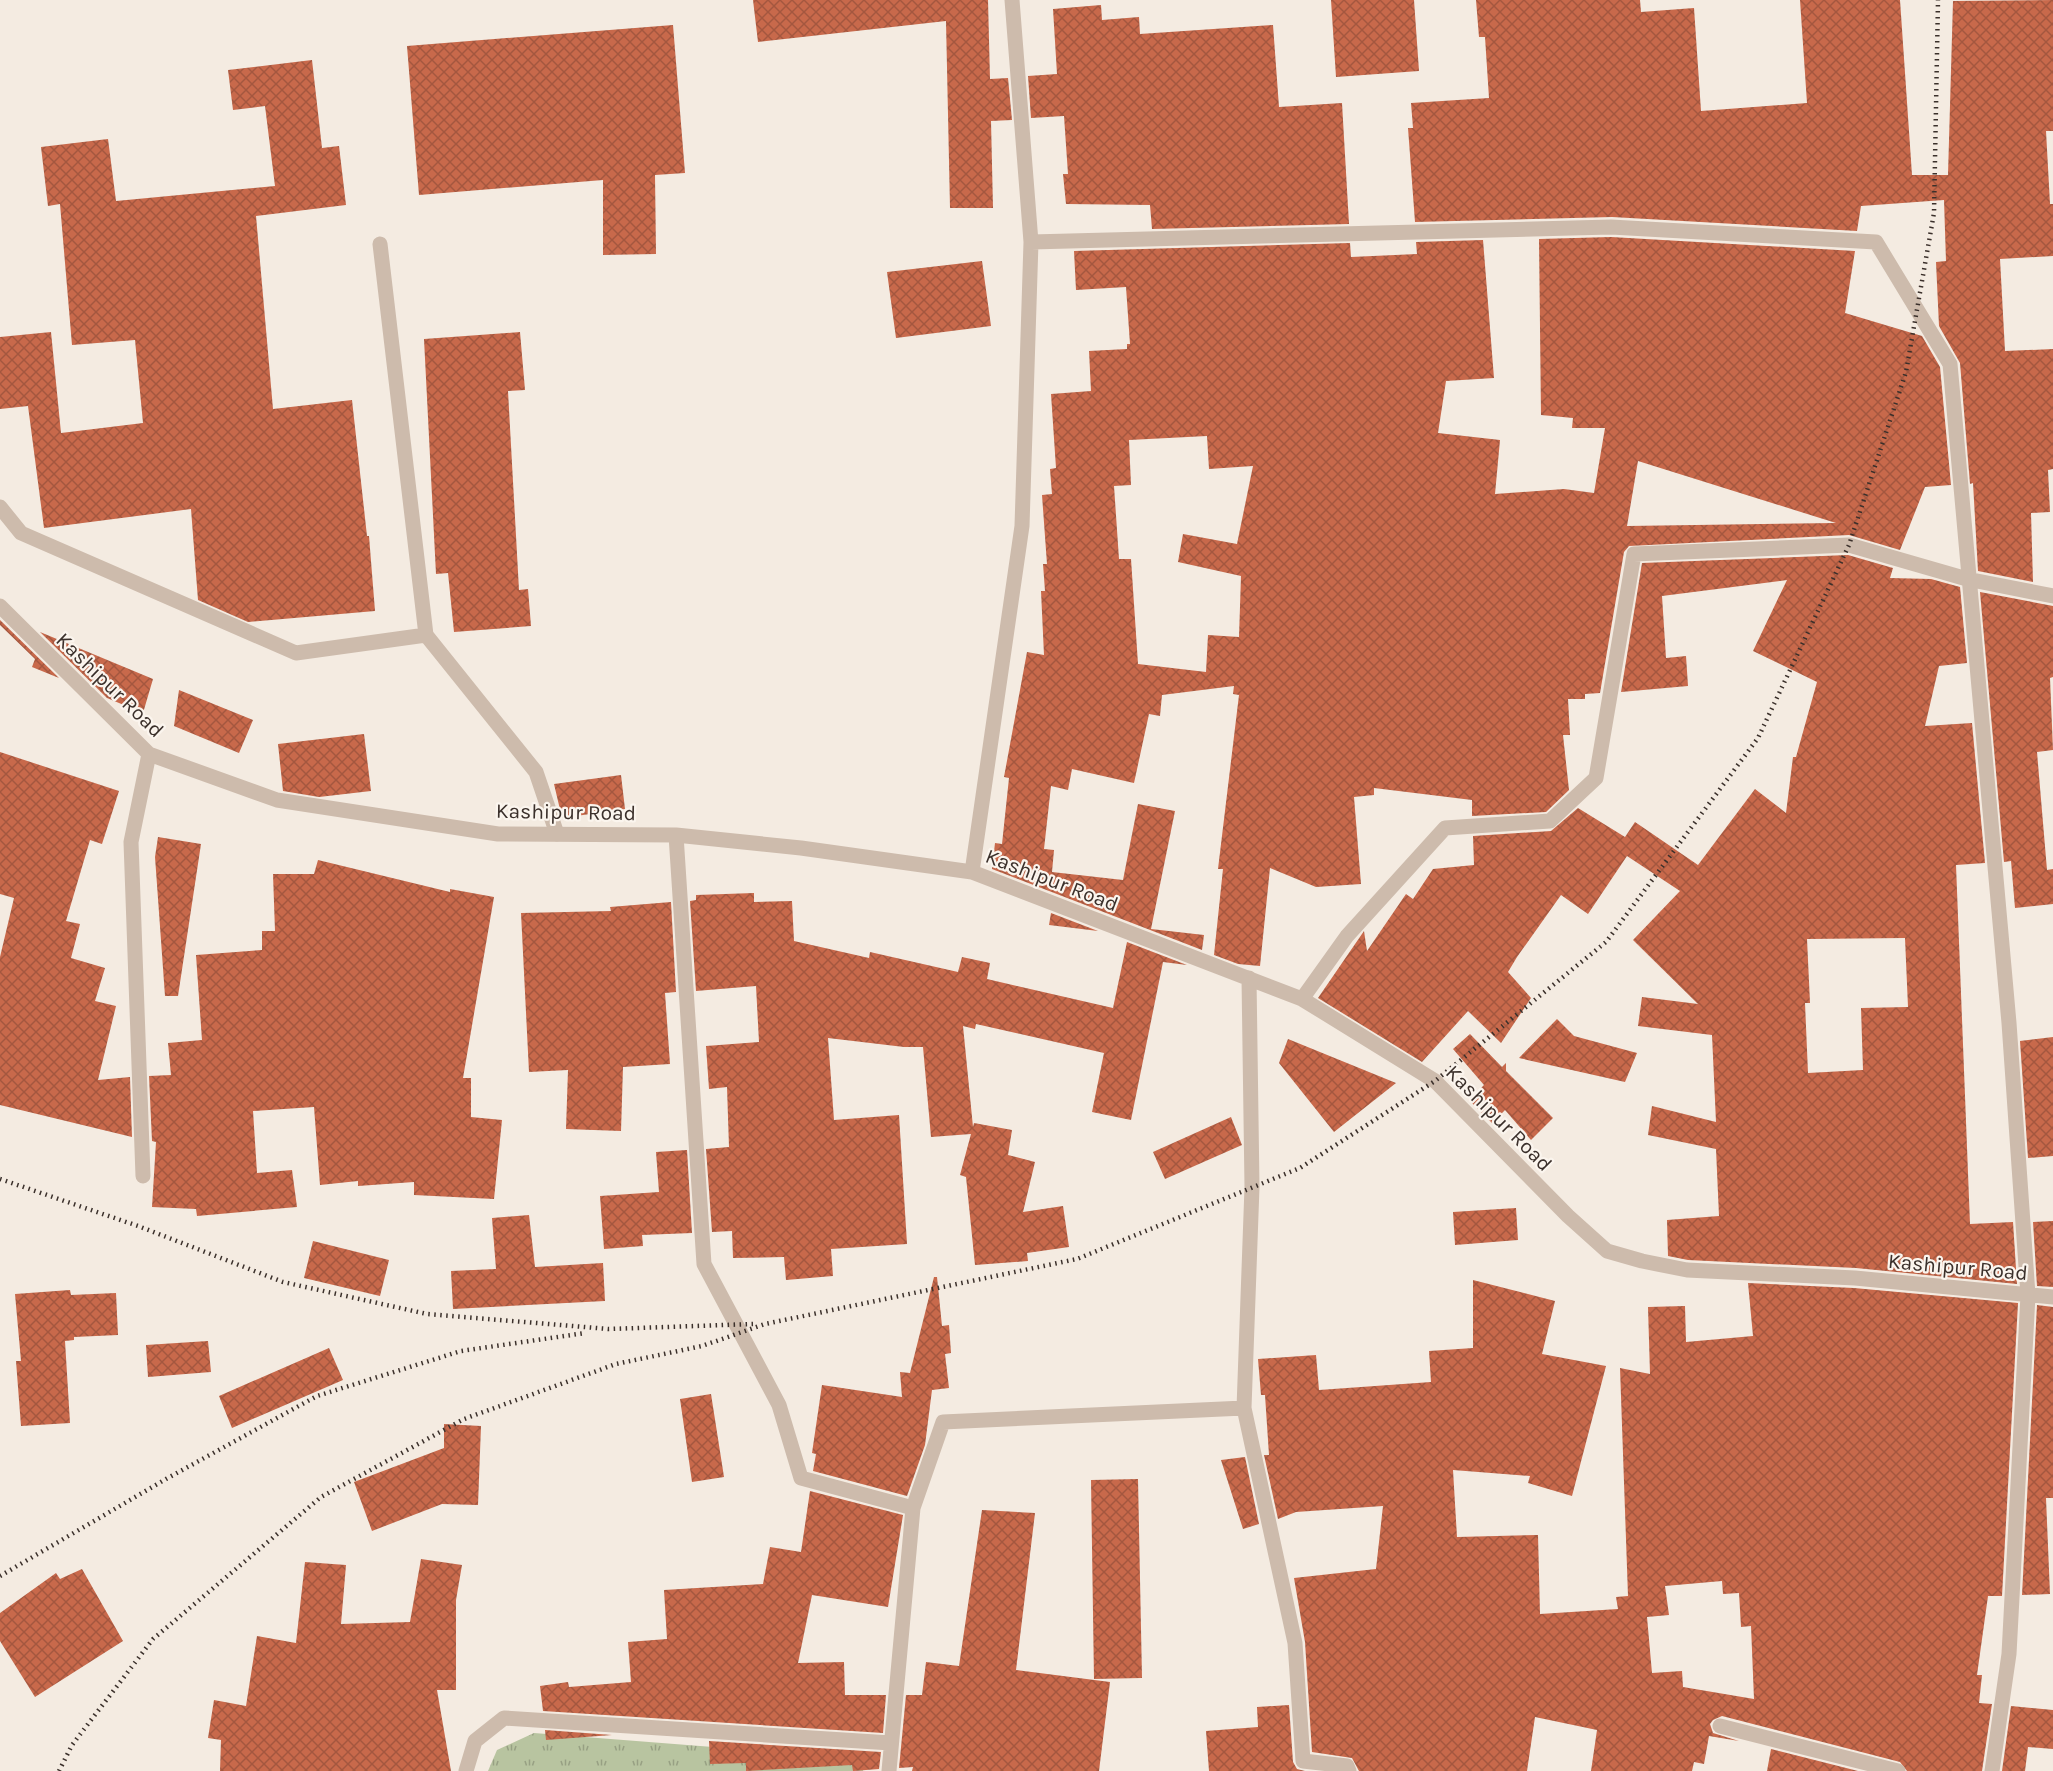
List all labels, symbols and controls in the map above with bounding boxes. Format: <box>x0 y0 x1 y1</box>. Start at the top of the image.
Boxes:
street label: Kashipur Road <box>51 628 169 742</box>
street label: Kashipur Road <box>496 799 636 825</box>
street label: Kashipur Road <box>982 844 1122 916</box>
street label: Kashipur Road <box>1441 1060 1557 1176</box>
street label: Kashipur Road <box>1887 1249 2029 1285</box>

